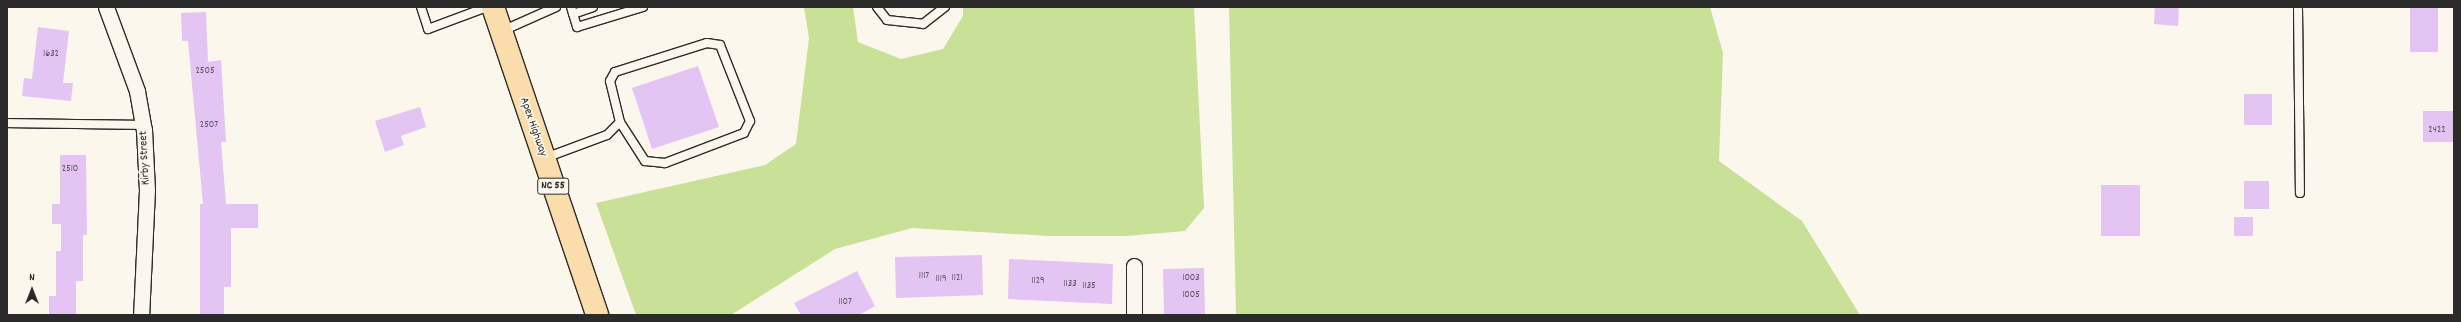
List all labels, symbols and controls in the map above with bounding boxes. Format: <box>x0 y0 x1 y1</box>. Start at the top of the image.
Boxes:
house number: 1632 <box>43 49 59 61</box>
house number: 2505 <box>195 66 215 78</box>
street label: Apex Highway <box>516 95 550 159</box>
house number: 2507 <box>200 120 218 132</box>
house number: 2422 <box>2428 125 2446 137</box>
street label: Kirby Street <box>136 131 154 185</box>
house number: 2510 <box>62 164 78 176</box>
road number: NC 55 <box>537 177 569 195</box>
north arrow <box>12 270 52 310</box>
text: N <box>29 270 35 286</box>
house number: 1117 <box>919 271 929 283</box>
house number: 1121 <box>952 273 962 285</box>
house number: 1003 <box>1182 273 1200 285</box>
house number: 1119 <box>935 274 947 286</box>
house number: 1129 <box>1031 276 1045 288</box>
house number: 1133 <box>1063 279 1077 291</box>
house number: 1135 <box>1082 281 1096 293</box>
house number: 1005 <box>1182 290 1200 302</box>
house number: 1107 <box>838 297 852 309</box>

